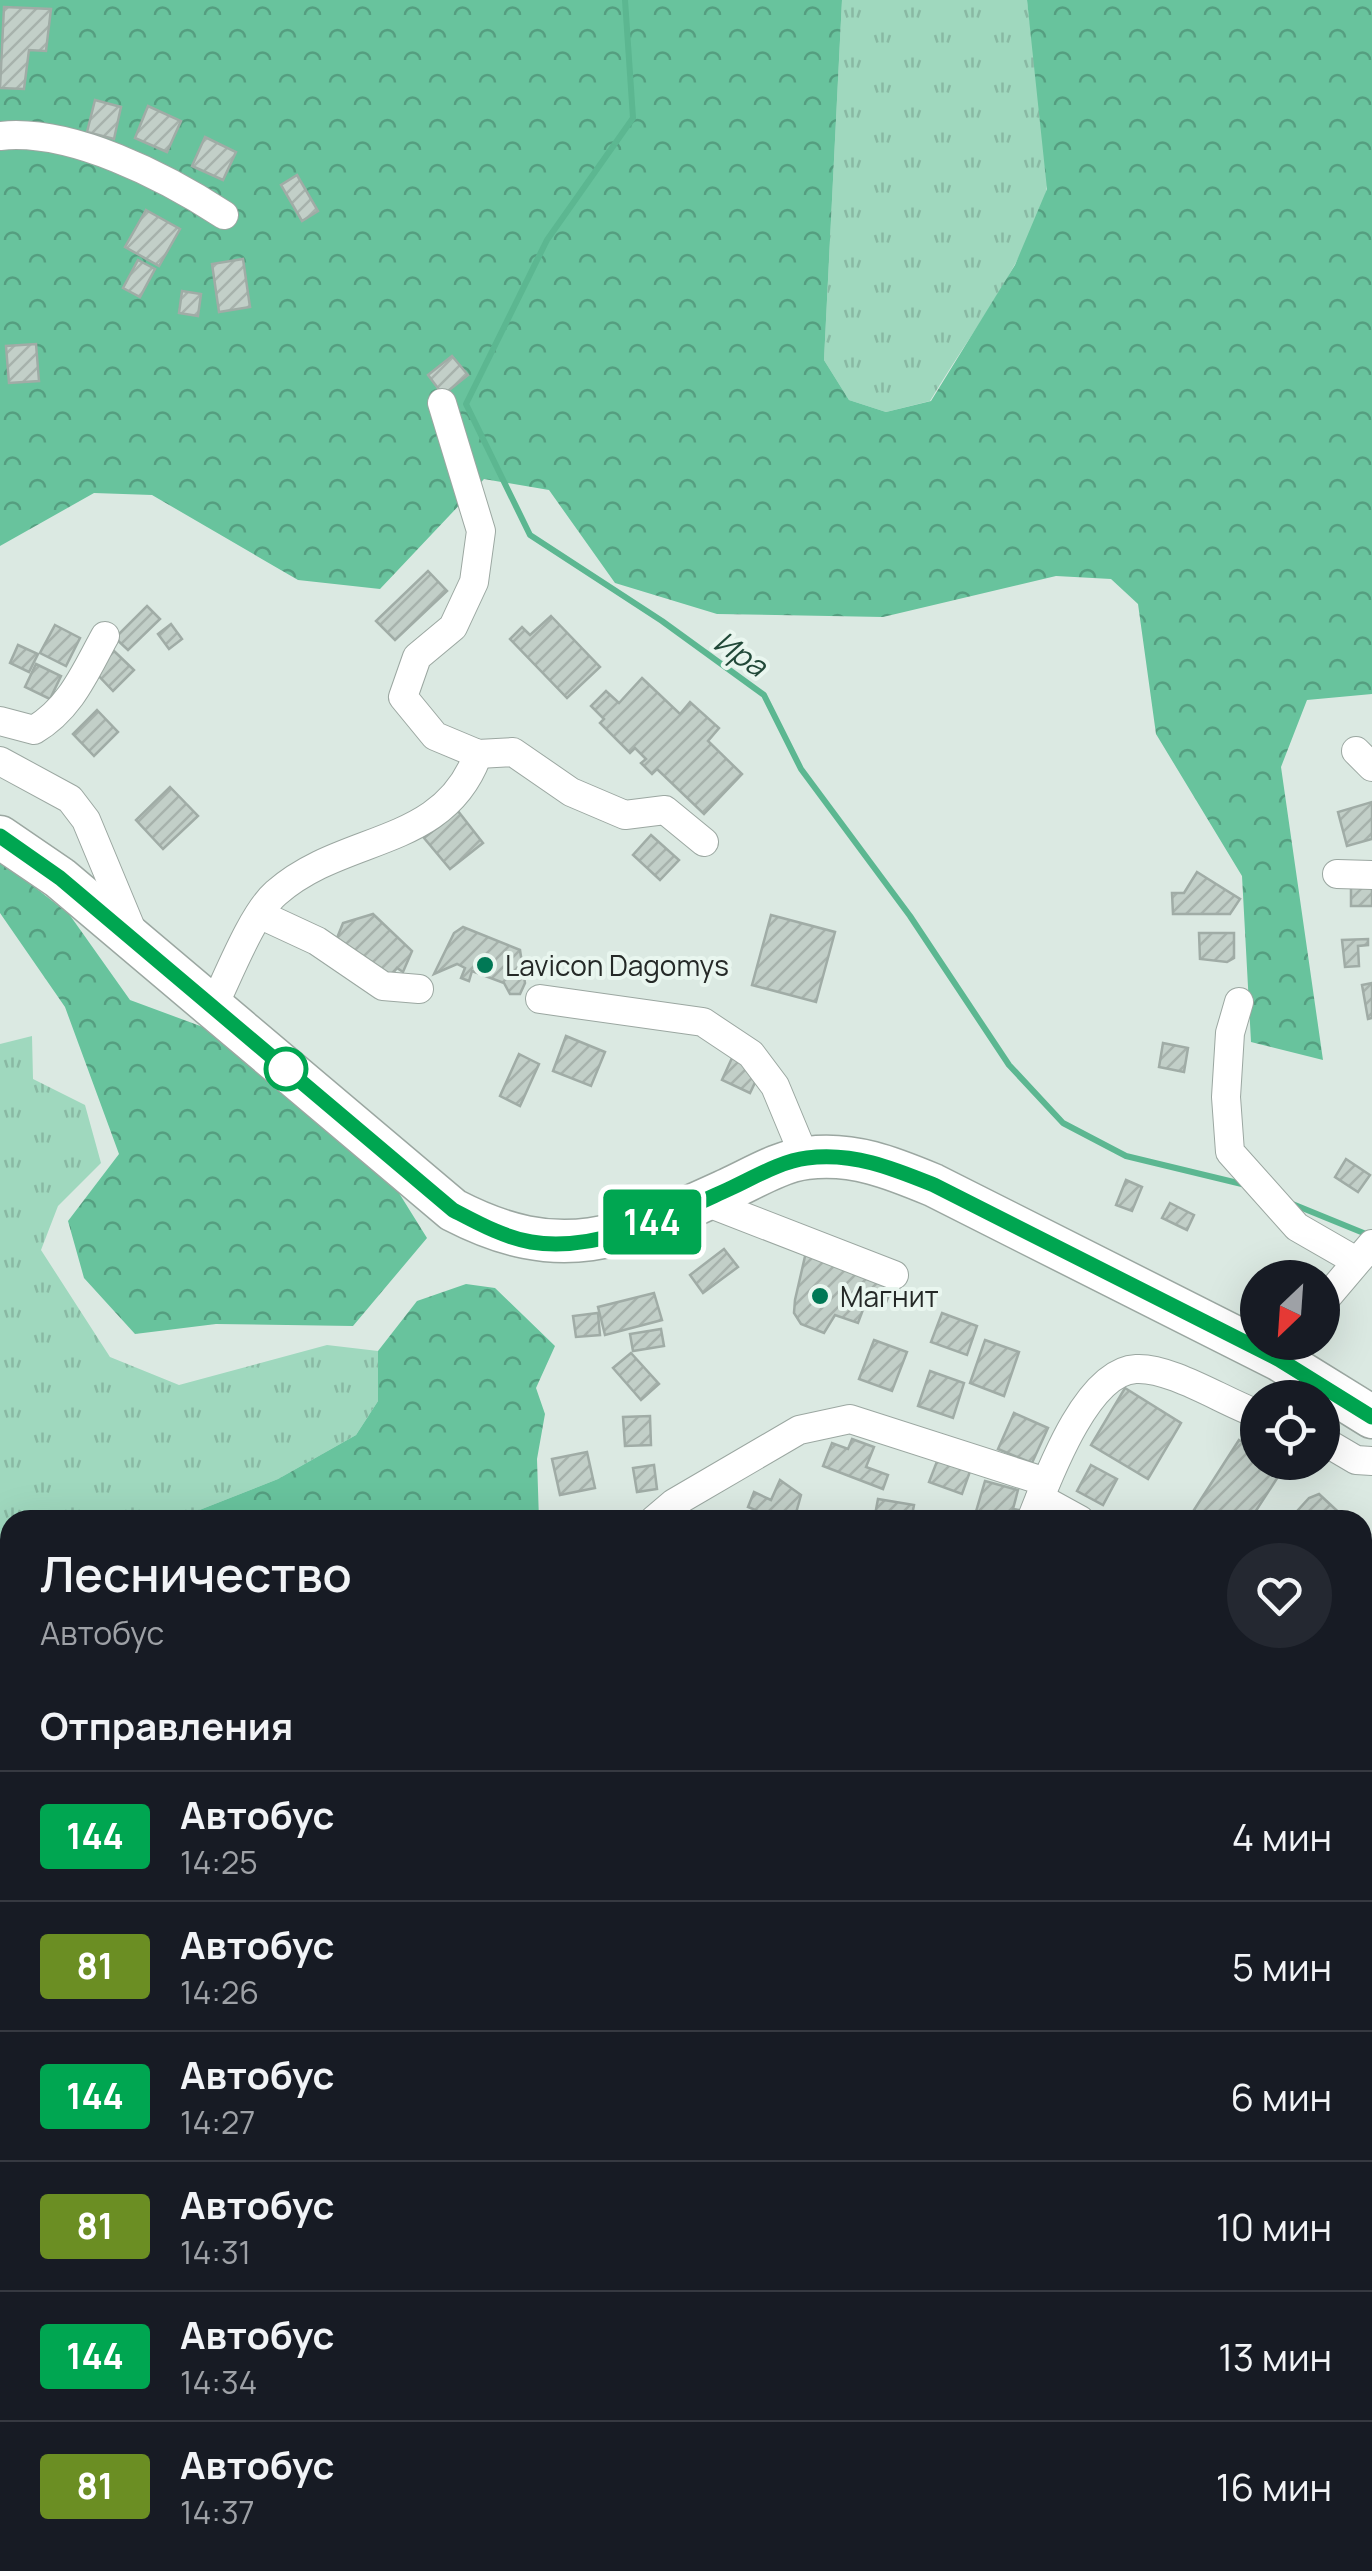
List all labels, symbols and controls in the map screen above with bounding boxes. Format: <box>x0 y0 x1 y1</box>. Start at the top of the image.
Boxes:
water label: Ира <box>707 621 776 686</box>
place label: Lavicon Dagomys <box>505 946 729 984</box>
marker: Lavicon Dagomys <box>474 954 496 976</box>
unlabelled marker <box>265 1048 307 1090</box>
line badge: 144 <box>594 1190 710 1254</box>
text: 144 <box>623 1198 681 1246</box>
north arrow <box>1240 1260 1340 1360</box>
map controls <box>1240 1260 1340 1480</box>
place label: Магнит <box>840 1277 939 1315</box>
marker: Магнит <box>809 1285 831 1307</box>
button: locate <box>1240 1380 1340 1480</box>
text: Лесничество <box>40 1541 352 1606</box>
button: heart <box>1227 1543 1332 1648</box>
text: Автобус <box>40 1611 164 1655</box>
text: Отправления <box>40 1699 293 1751</box>
text: Автобус <box>180 1788 334 1840</box>
text: 4 мин <box>1232 1810 1332 1862</box>
text: 144 <box>66 1812 124 1860</box>
text: 14:25 <box>180 1840 258 1884</box>
text: Автобус <box>180 1918 334 1970</box>
text: 5 мин <box>1232 1940 1332 1992</box>
text: 81 <box>77 1942 113 1990</box>
text: 14:26 <box>180 1970 259 2014</box>
text: Автобус <box>180 2048 334 2100</box>
text: 6 мин <box>1230 2070 1332 2122</box>
text: 144 <box>66 2072 124 2120</box>
text: 14:27 <box>180 2100 255 2144</box>
text: Автобус <box>180 2178 334 2230</box>
text: 10 мин <box>1216 2200 1332 2252</box>
text: 81 <box>77 2202 113 2250</box>
text: 14:31 <box>180 2230 251 2274</box>
text: Автобус <box>180 2308 334 2360</box>
text: 13 мин <box>1218 2330 1332 2382</box>
text: 144 <box>66 2332 124 2380</box>
text: 14:34 <box>180 2360 257 2404</box>
text: Автобус <box>180 2438 334 2490</box>
text: 16 мин <box>1216 2460 1332 2512</box>
text: 81 <box>77 2462 113 2510</box>
text: 14:37 <box>180 2490 255 2534</box>

